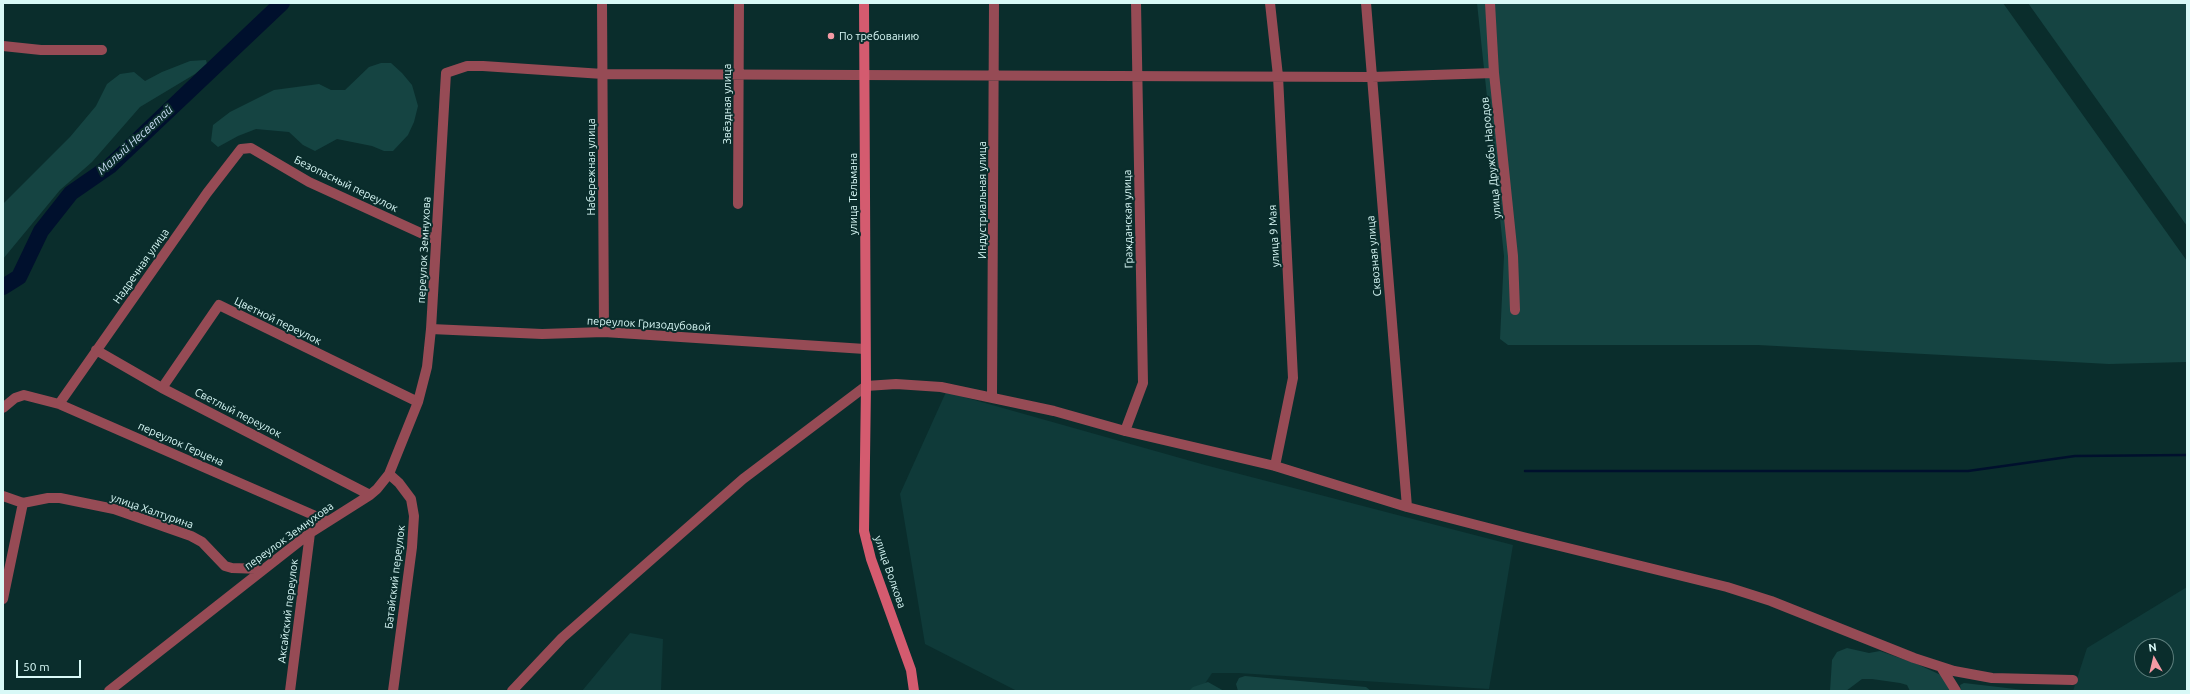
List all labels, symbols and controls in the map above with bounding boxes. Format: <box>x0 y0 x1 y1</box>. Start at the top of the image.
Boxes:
place label: По требованию <box>839 29 919 43</box>
marker: По требованию <box>826 31 836 41</box>
street label: Звёздная улица <box>720 64 734 144</box>
street label: улица Дружбы Народов <box>1478 96 1504 220</box>
water label: Малый Несветай <box>94 102 176 178</box>
street label: Набережная улица <box>584 118 598 216</box>
street label: Индустриальная улица <box>975 141 989 259</box>
street label: Безопасный переулок <box>292 153 400 215</box>
street label: улица Тельмана <box>846 153 860 235</box>
street label: Гражданская улица <box>1121 170 1135 268</box>
street label: переулок Земнухова <box>415 196 433 304</box>
street label: улица 9 Мая <box>1266 204 1282 268</box>
street label: Сквозная улица <box>1364 215 1384 297</box>
street label: Надречная улица <box>110 226 172 306</box>
street label: Цветной переулок <box>232 294 324 348</box>
street label: переулок Гризодубовой <box>587 314 711 334</box>
street label: Светлый переулок <box>192 385 284 441</box>
street label: переулок Герцена <box>136 419 226 469</box>
street label: улица Халтурина <box>109 491 195 531</box>
street label: переулок Земнухова <box>242 499 336 573</box>
street label: Батайский переулок <box>382 524 408 630</box>
street label: улица Волкова <box>871 534 909 610</box>
street label: Аксайский переулок <box>275 558 301 664</box>
north arrow <box>2134 638 2174 678</box>
text: N <box>2148 641 2157 654</box>
scale bar <box>18 652 83 678</box>
text: 50 m <box>23 660 50 673</box>

